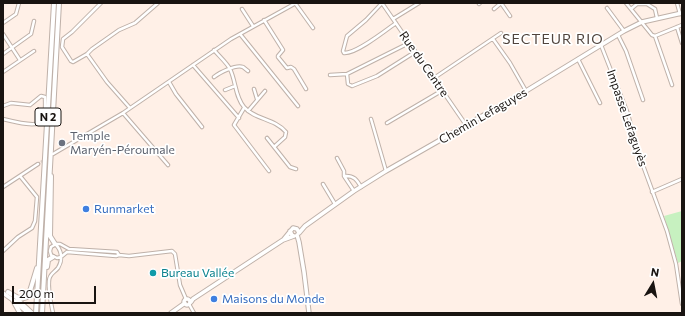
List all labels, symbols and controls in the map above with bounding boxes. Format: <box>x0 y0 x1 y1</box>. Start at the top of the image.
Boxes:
street label: Rue du Centre <box>396 29 452 99</box>
district label: SECTEUR RIO <box>502 31 604 47</box>
street label: Impasse Lefaguyès <box>604 68 650 168</box>
street label: Chemin Lefaguyes <box>436 85 530 147</box>
road number: N 2 <box>35 108 61 126</box>
place label: Temple Maryén-Péroumale <box>70 129 175 157</box>
marker: Temple Maryén-Péroumale <box>57 138 67 148</box>
place label: Runmarket <box>94 202 154 216</box>
marker: Runmarket <box>81 204 91 214</box>
north arrow <box>633 264 673 304</box>
text: N <box>650 265 660 279</box>
place label: Bureau Vallée <box>161 266 234 280</box>
marker: Bureau Vallée <box>148 268 158 278</box>
scale bar <box>14 278 98 304</box>
text: 200 m <box>19 286 54 300</box>
place label: Maisons du Monde <box>222 292 325 306</box>
marker: Maisons du Monde <box>209 294 219 304</box>

